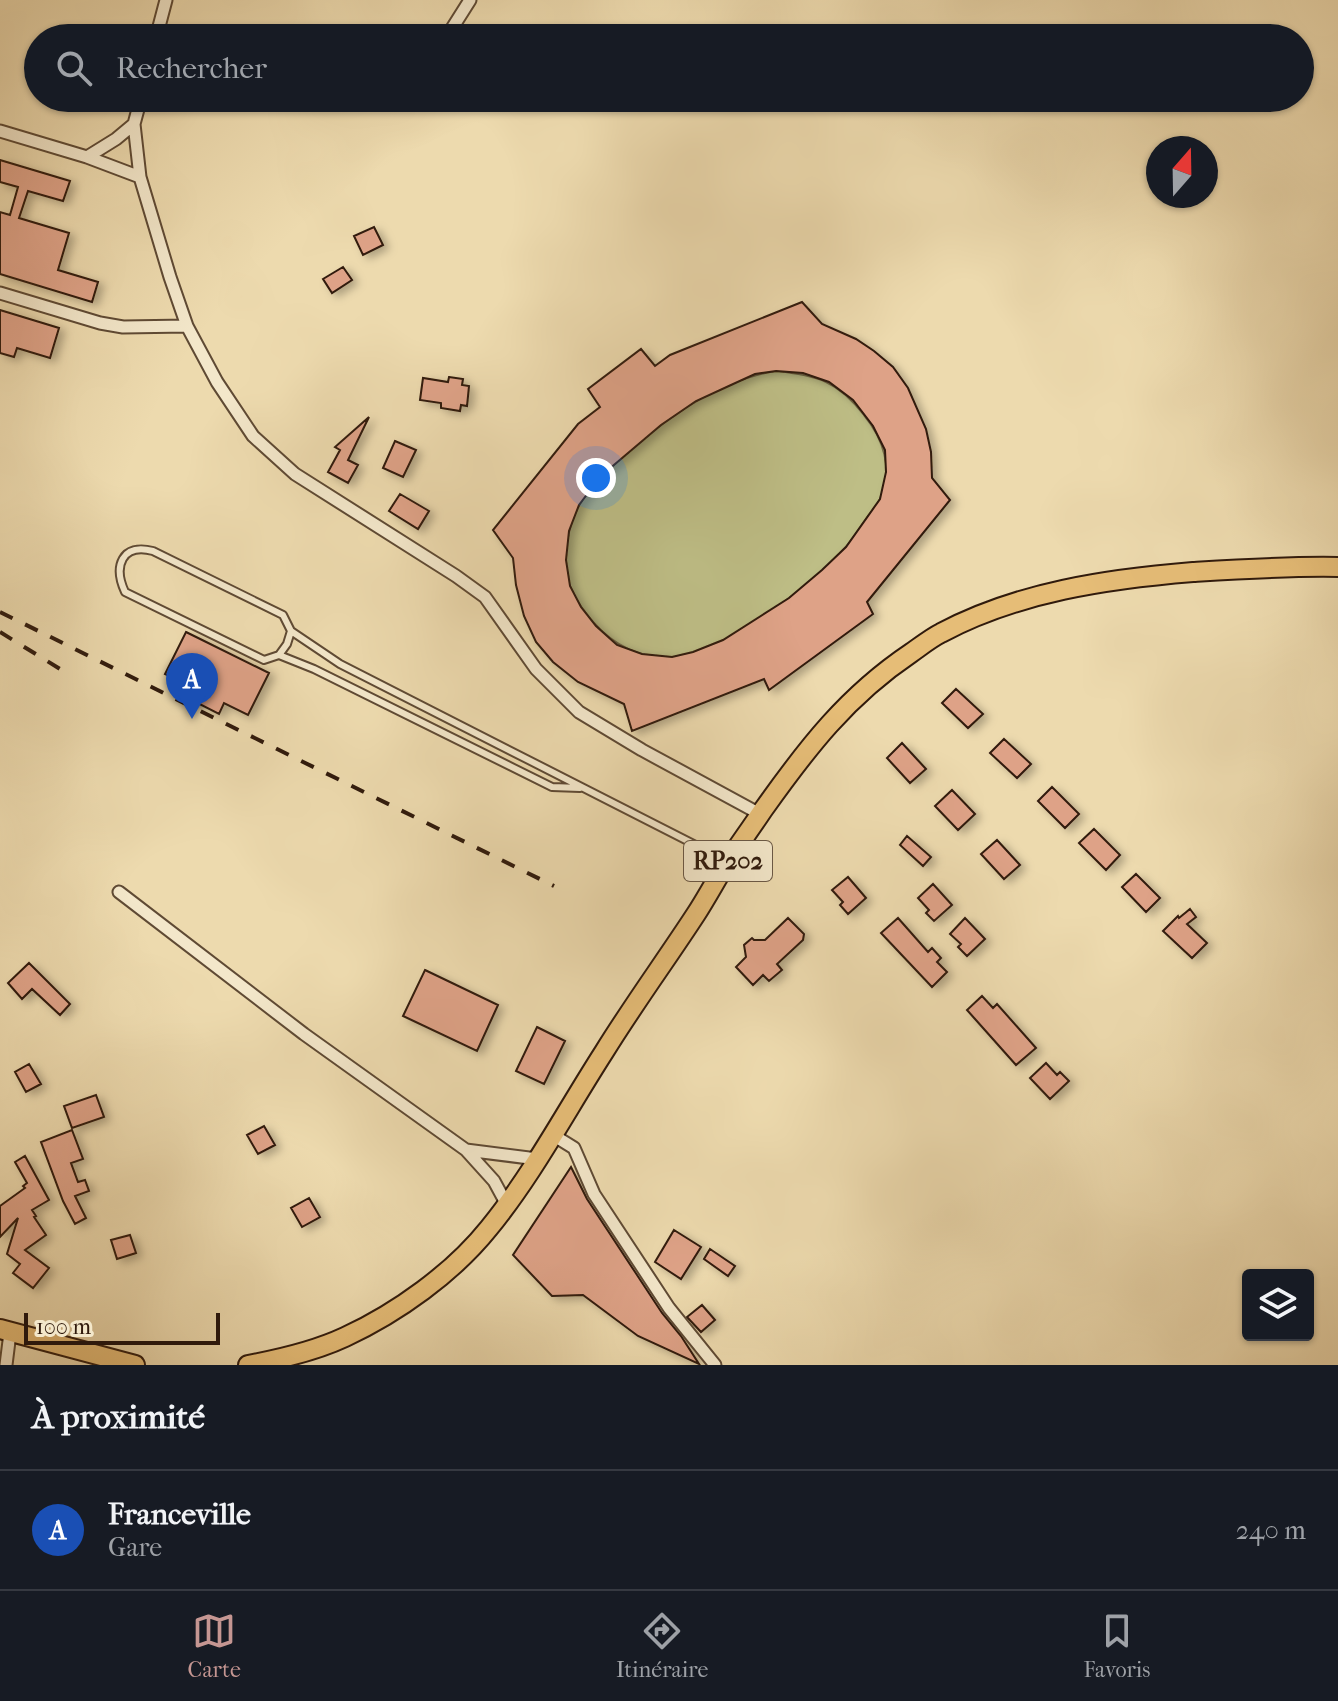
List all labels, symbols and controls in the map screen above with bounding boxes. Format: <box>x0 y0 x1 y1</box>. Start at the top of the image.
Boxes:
search box <box>24 24 1314 112</box>
icon: search <box>52 46 96 90</box>
text: Rechercher <box>116 51 267 86</box>
north arrow <box>1146 136 1218 208</box>
your location <box>576 458 616 498</box>
pin: A <box>166 653 218 719</box>
road number: RP202 <box>684 841 772 881</box>
map controls <box>1242 1269 1314 1341</box>
button: layers <box>1242 1269 1314 1341</box>
scale bar <box>24 1309 220 1345</box>
text: 100 m <box>36 1314 91 1340</box>
text: À proximité <box>32 1397 205 1437</box>
text: Franceville <box>108 1497 251 1532</box>
text: A <box>50 1515 66 1546</box>
text: 240 m <box>1236 1515 1306 1546</box>
text: Gare <box>108 1532 162 1563</box>
tab: Carte <box>188 1609 241 1683</box>
tab: Itinéraire <box>616 1609 708 1683</box>
tab: Favoris <box>1083 1609 1150 1683</box>

